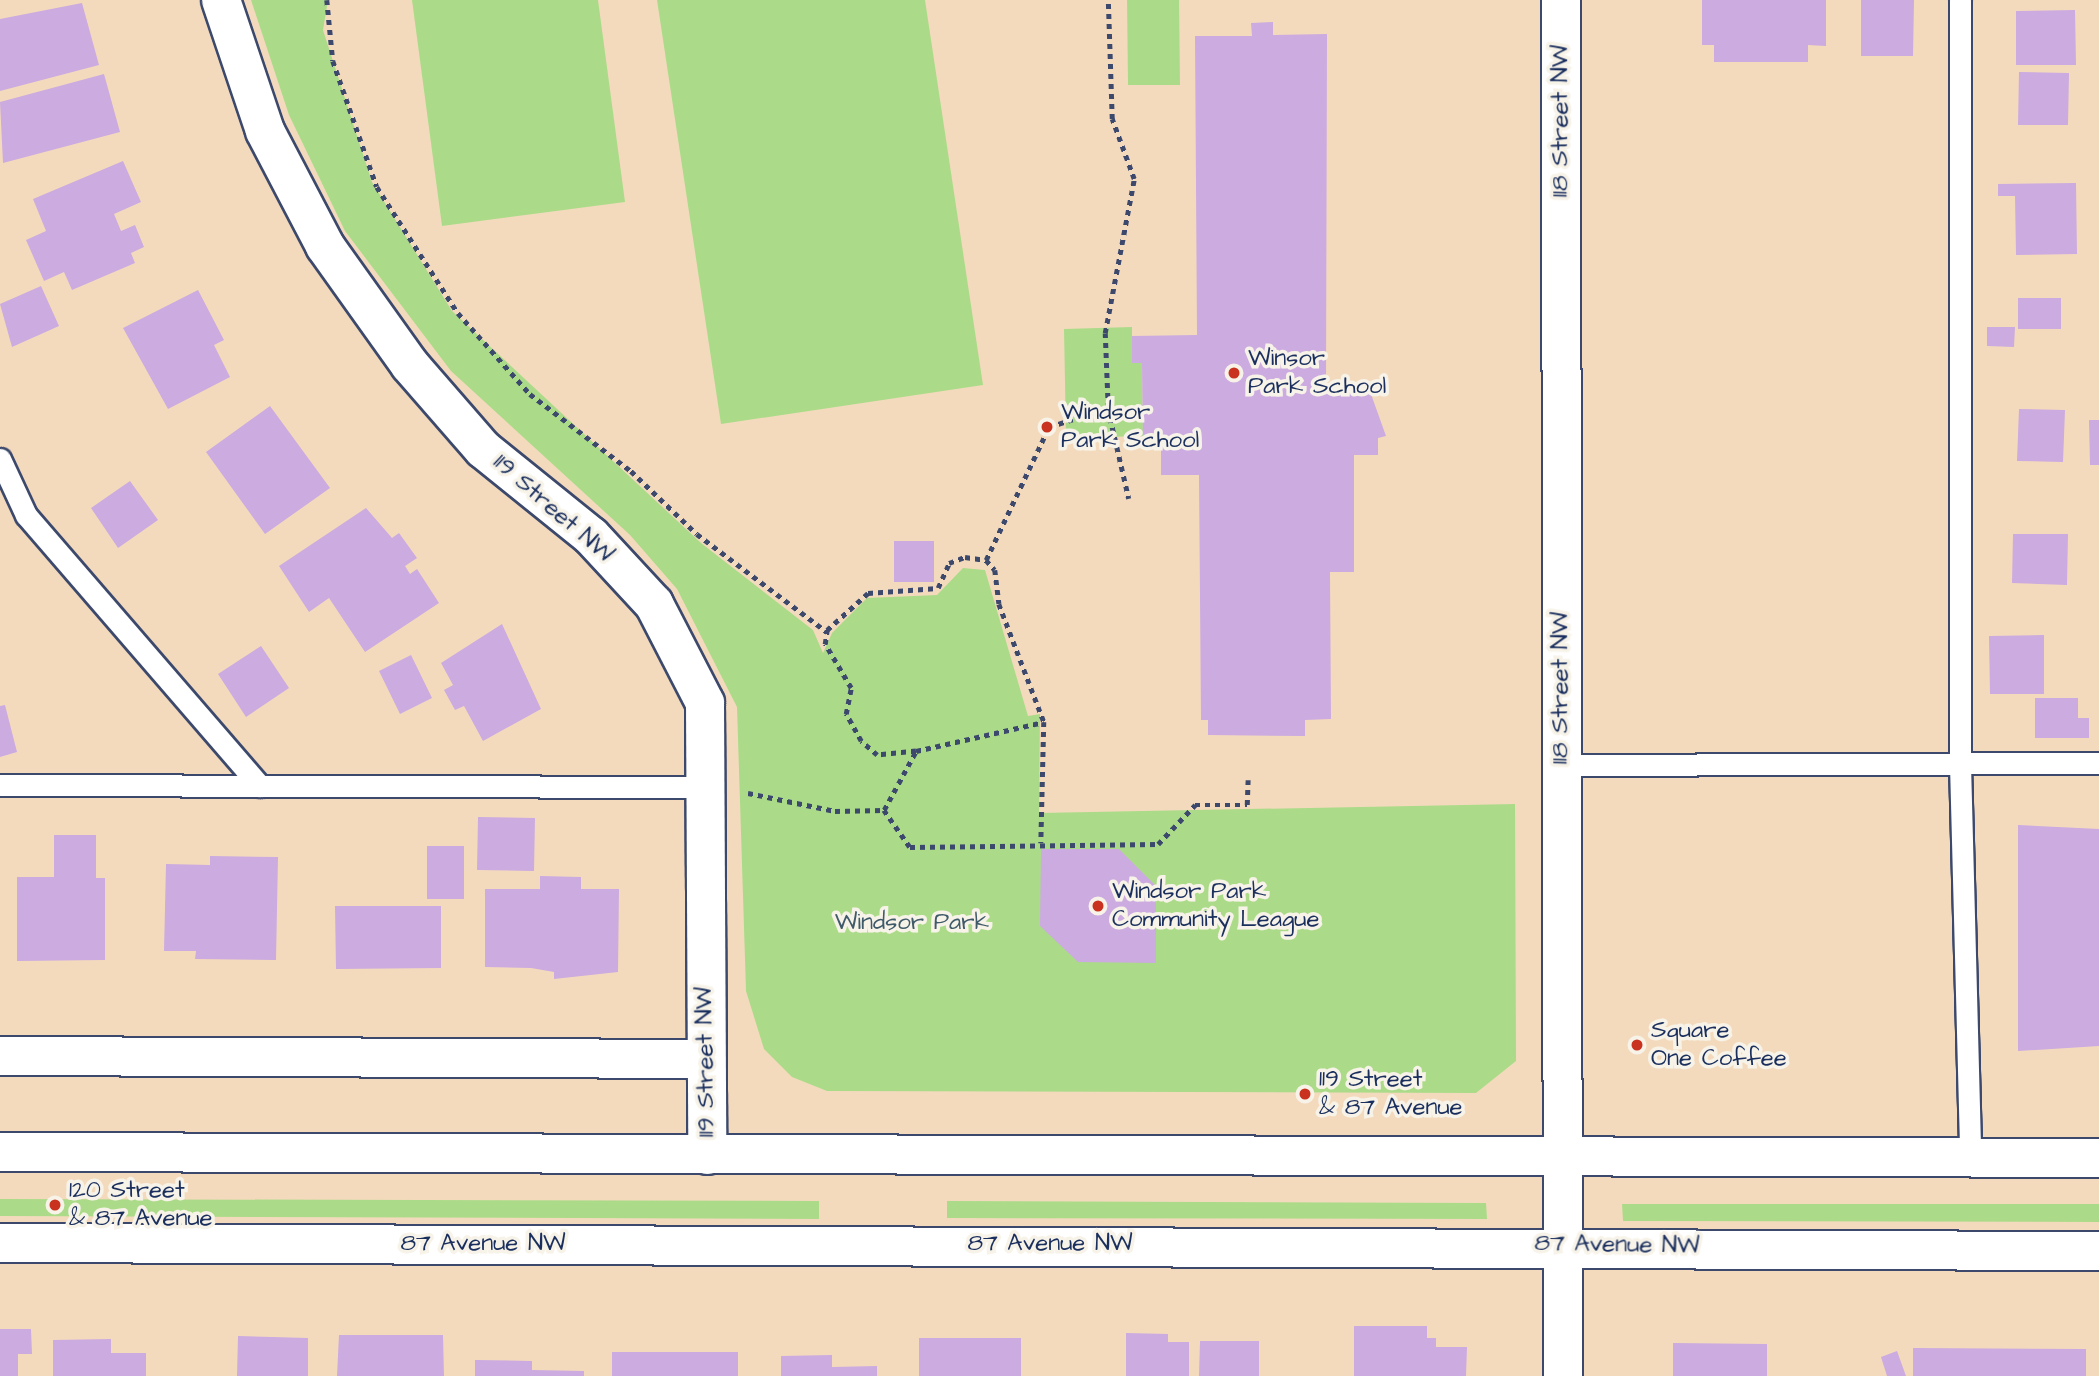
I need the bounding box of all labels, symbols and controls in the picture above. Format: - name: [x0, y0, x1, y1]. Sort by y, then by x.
- street label: 118 Street NW: [1547, 45, 1575, 197]
- place label: Winsor Park School: [1248, 345, 1386, 401]
- marker: Winsor Park School: [1226, 365, 1242, 381]
- place label: Windsor Park School: [1061, 399, 1199, 455]
- marker: Windsor Park School: [1039, 419, 1055, 435]
- street label: 119 Street NW: [487, 449, 619, 569]
- street label: 118 Street NW: [1547, 612, 1575, 764]
- place label: Windsor Park Community League: [1112, 878, 1320, 934]
- marker: Windsor Park Community League: [1090, 898, 1106, 914]
- park label: Windsor Park: [835, 909, 989, 937]
- street label: 119 Street NW: [690, 986, 722, 1138]
- place label: Square One Coffee: [1651, 1017, 1787, 1073]
- marker: Square One Coffee: [1629, 1037, 1645, 1053]
- place label: 119 Street & 87 Avenue: [1319, 1066, 1463, 1122]
- marker: 119 Street & 87 Avenue: [1297, 1086, 1313, 1102]
- place label: 120 Street & 87 Avenue: [69, 1177, 213, 1233]
- marker: 120 Street & 87 Avenue: [47, 1197, 63, 1213]
- street label: 87 Avenue NW: [1534, 1229, 1700, 1261]
- street label: 87 Avenue NW: [400, 1230, 566, 1258]
- street label: 87 Avenue NW: [967, 1230, 1133, 1258]

